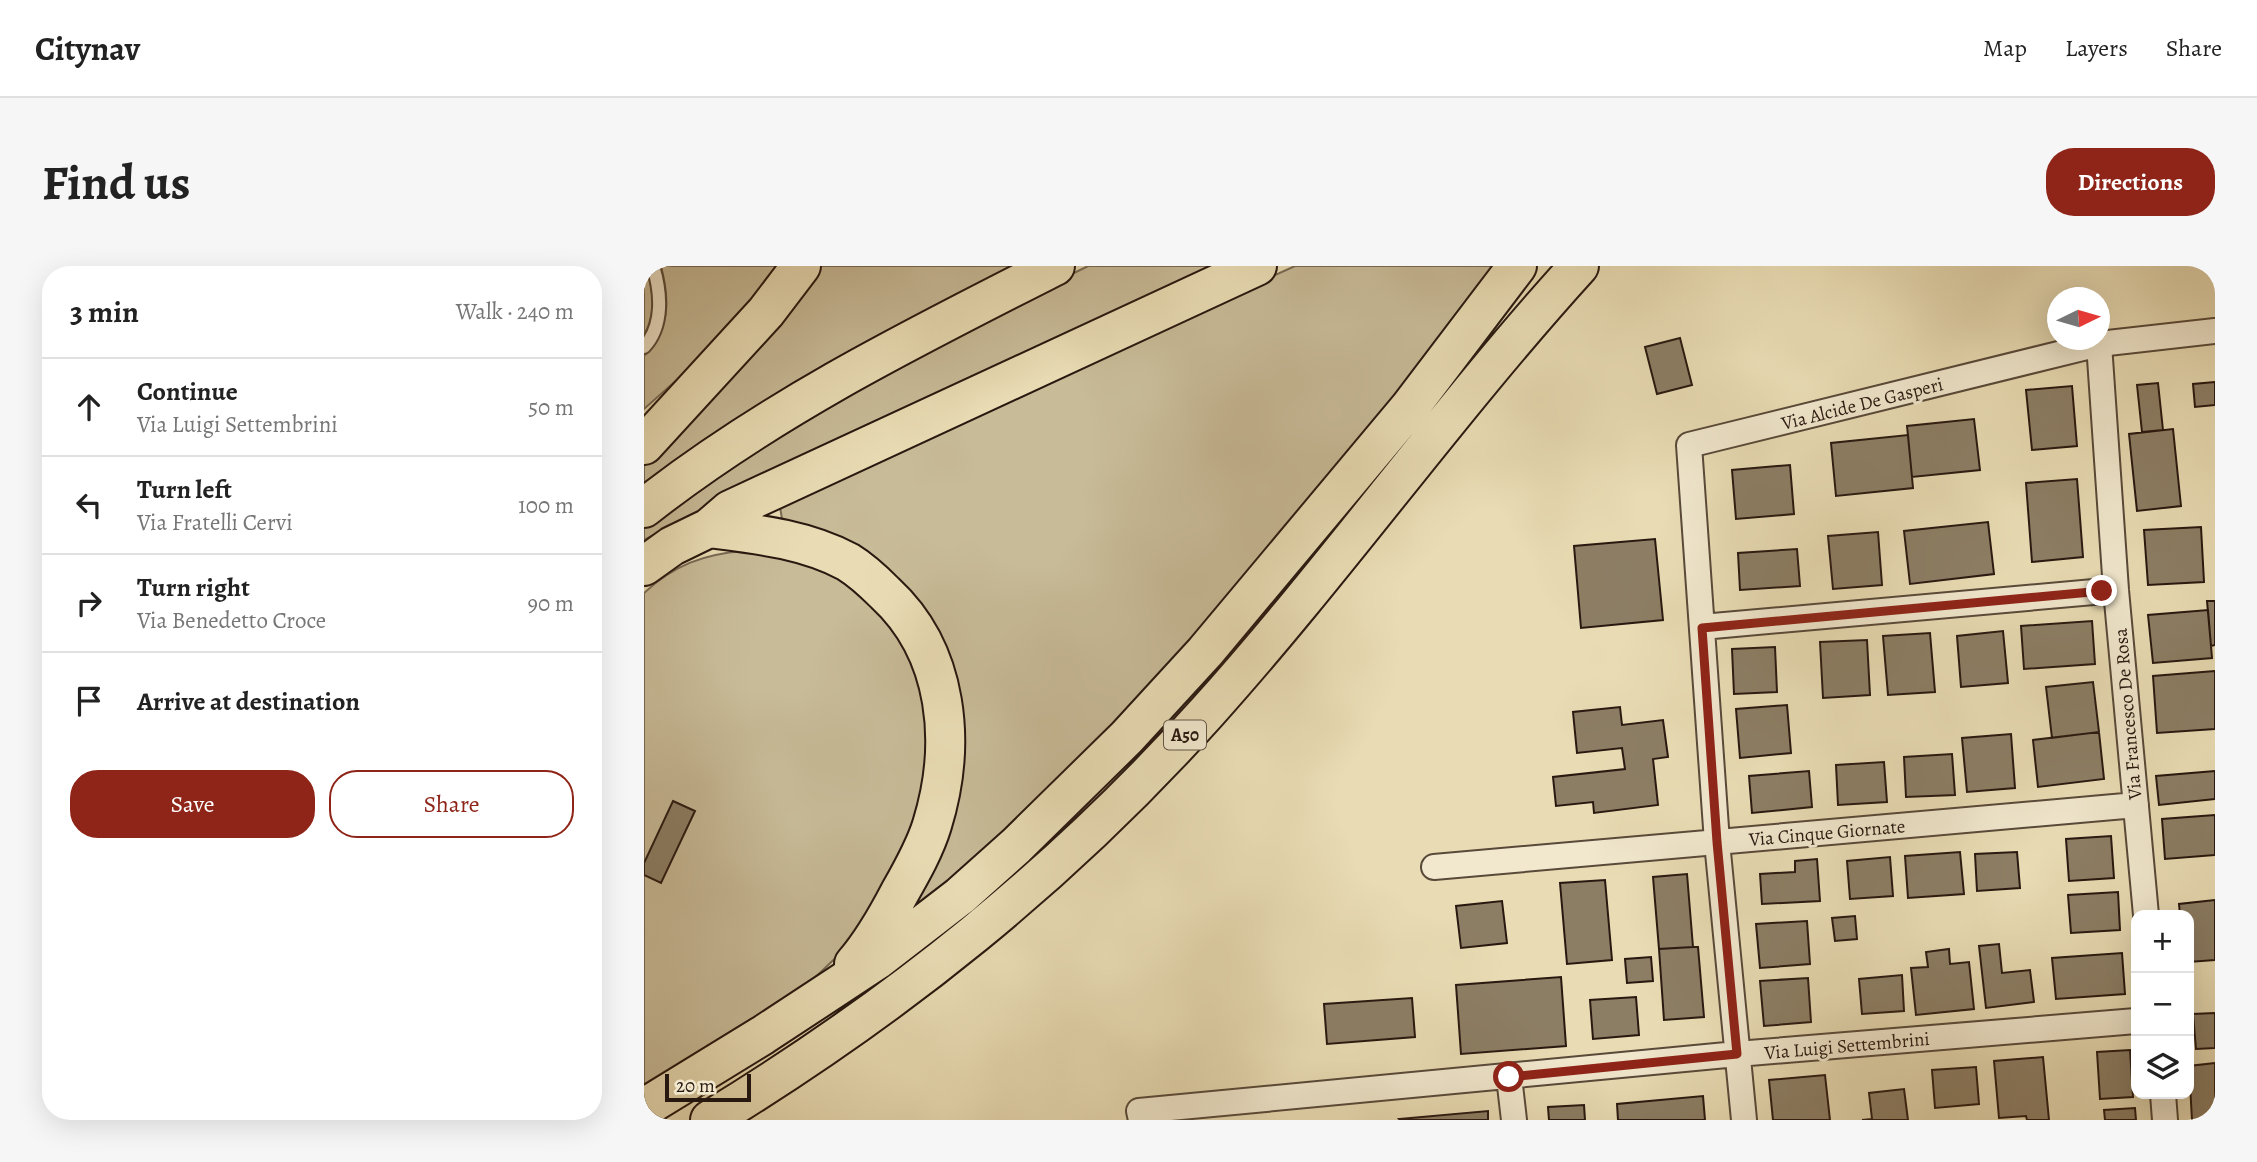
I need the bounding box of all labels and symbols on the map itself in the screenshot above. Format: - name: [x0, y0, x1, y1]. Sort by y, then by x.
- north arrow: [2047, 287, 2110, 350]
- street label: Via Alcide De Gasperi: [1778, 371, 1946, 437]
- route end: [2086, 575, 2117, 606]
- street label: Via Francesco De Rosa: [2108, 627, 2149, 802]
- road number: A50: [1164, 720, 1206, 750]
- street label: Via Cinque Giornate: [1747, 813, 1906, 853]
- street label: Via Luigi Settembrini: [1762, 1026, 1931, 1066]
- route start: [1493, 1061, 1524, 1092]
- scale bar: [665, 1071, 751, 1103]

